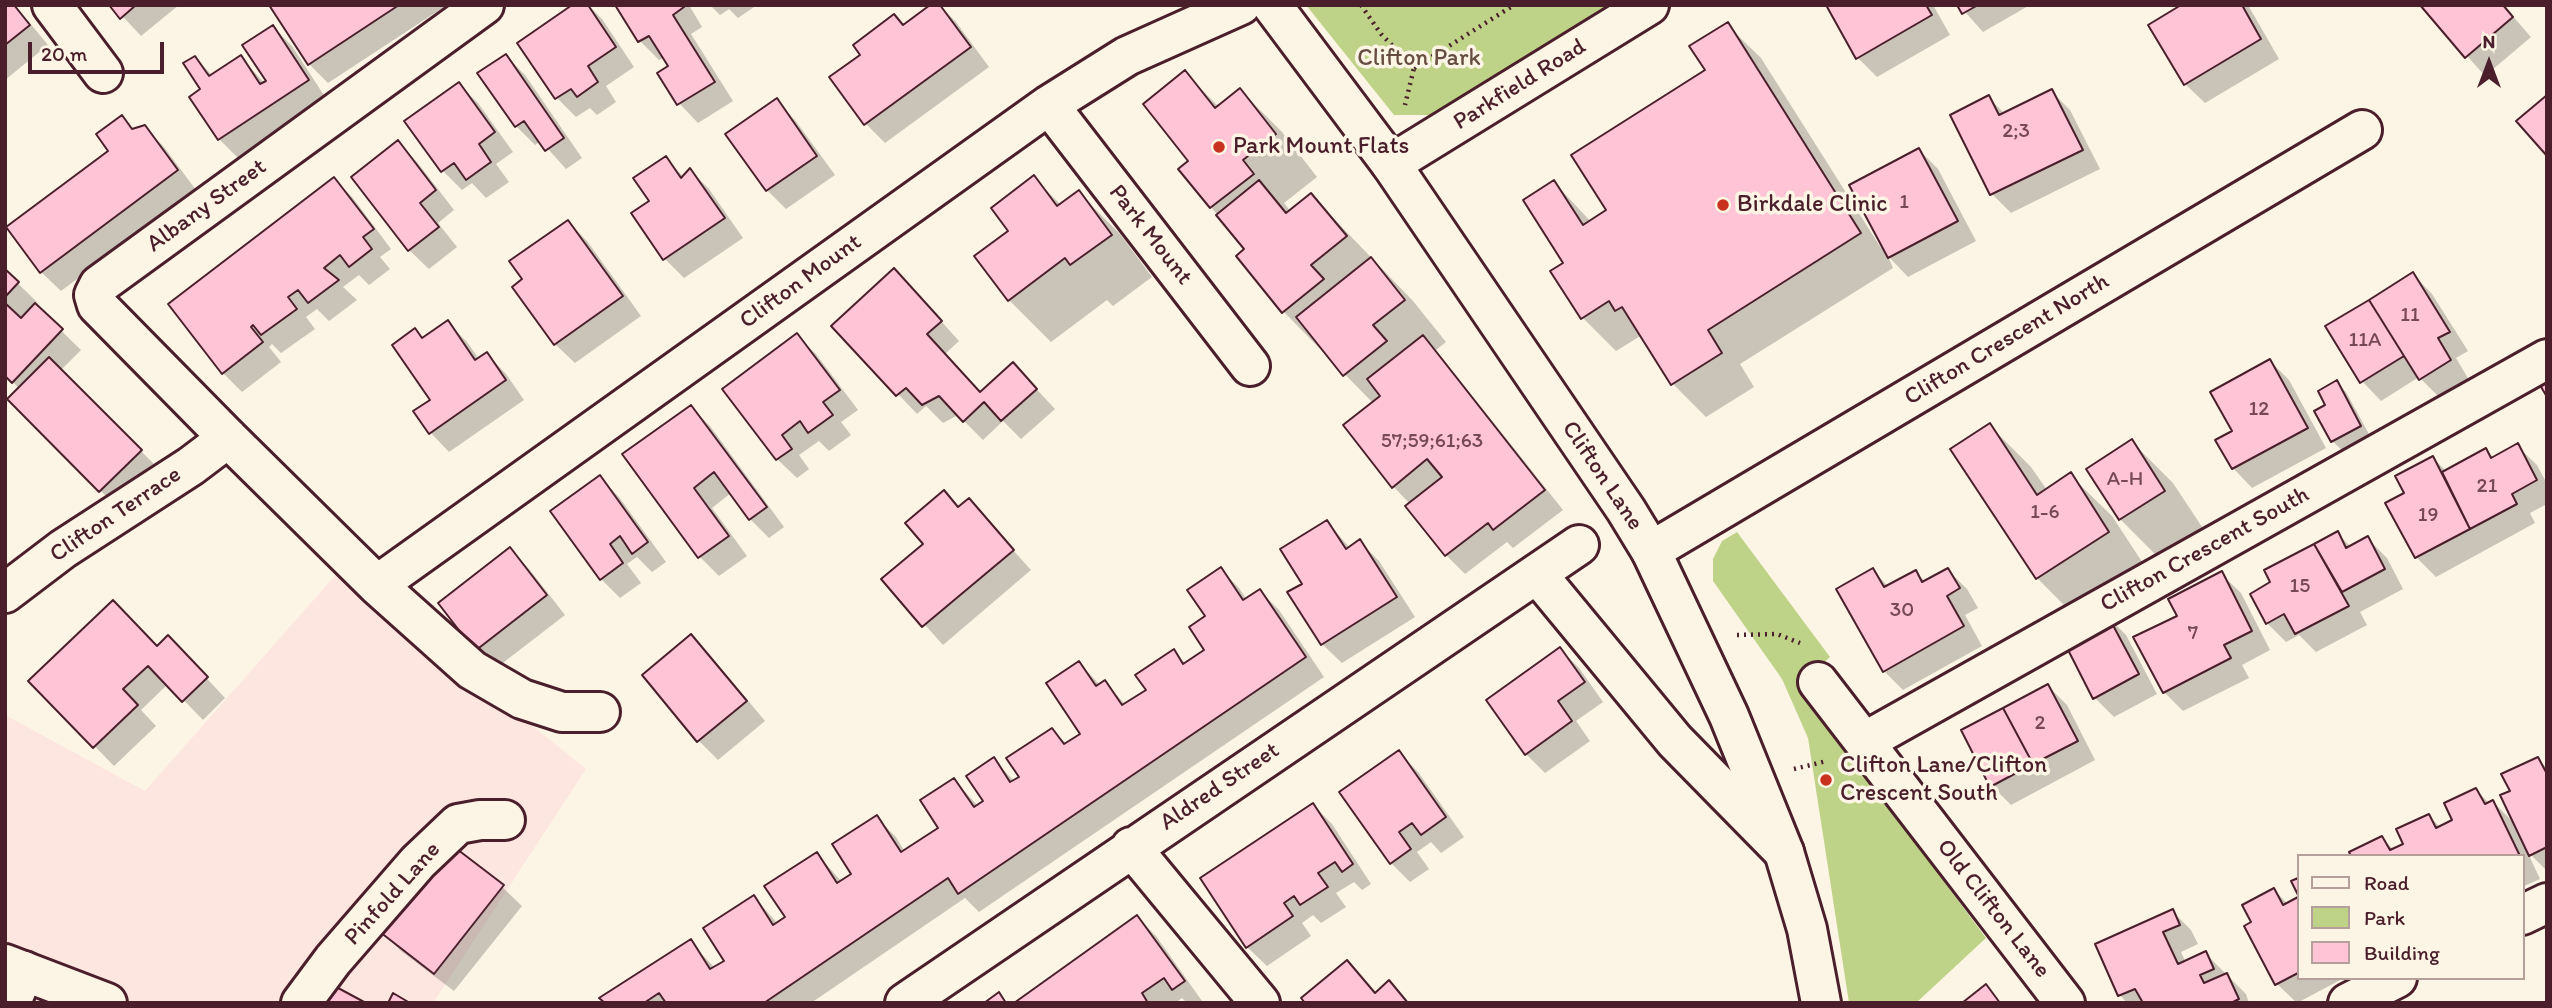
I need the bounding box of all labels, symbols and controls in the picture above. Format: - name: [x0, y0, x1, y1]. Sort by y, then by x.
- scale bar: [32, 28, 168, 72]
- north arrow: [2454, 28, 2524, 98]
- text: N: [2483, 30, 2495, 53]
- street label: Parkfield Road: [1448, 33, 1592, 137]
- text: 20 m: [41, 41, 87, 66]
- park label: Clifton Park: [1357, 45, 1481, 73]
- house number: 2;3: [2002, 119, 2030, 145]
- place label: Park Mount Flats: [1233, 133, 1409, 161]
- marker: Park Mount Flats: [1211, 139, 1227, 155]
- street label: Albany Street: [142, 153, 272, 259]
- street label: Park Mount: [1102, 179, 1198, 291]
- house number: 1: [1899, 190, 1909, 216]
- place label: Birkdale Clinic: [1737, 191, 1888, 219]
- marker: Birkdale Clinic: [1715, 197, 1731, 213]
- street label: Clifton Mount: [735, 228, 867, 336]
- street label: Clifton Crescent North: [1899, 267, 2115, 413]
- house number: 11: [2400, 303, 2420, 329]
- house number: 11A: [2349, 328, 2381, 354]
- house number: 12: [2249, 397, 2269, 423]
- street label: Clifton Lane: [1555, 416, 1649, 536]
- house number: 57;59;61;63: [1381, 429, 1483, 455]
- street label: Clifton Terrace: [45, 461, 187, 569]
- house number: A-H: [2107, 467, 2143, 493]
- house number: 21: [2477, 474, 2497, 500]
- street label: Clifton Crescent South: [2096, 481, 2314, 619]
- house number: 1-6: [2030, 500, 2060, 526]
- house number: 19: [2418, 503, 2438, 529]
- house number: 15: [2290, 574, 2310, 600]
- house number: 30: [1890, 598, 1914, 624]
- house number: 7: [2188, 621, 2198, 647]
- house number: 2: [2034, 711, 2046, 737]
- street label: Aldred Street: [1155, 736, 1285, 838]
- place label: Clifton Lane/Clifton Crescent South: [1840, 752, 2047, 808]
- marker: Clifton Lane/Clifton Crescent South: [1818, 772, 1834, 788]
- street label: Old Clifton Lane: [1930, 834, 2056, 984]
- street label: Pinfold Lane: [339, 836, 447, 952]
- legend: [2296, 854, 2524, 980]
- text: Road: [2364, 870, 2409, 895]
- text: Park: [2364, 905, 2405, 930]
- text: Building: [2364, 940, 2440, 965]

